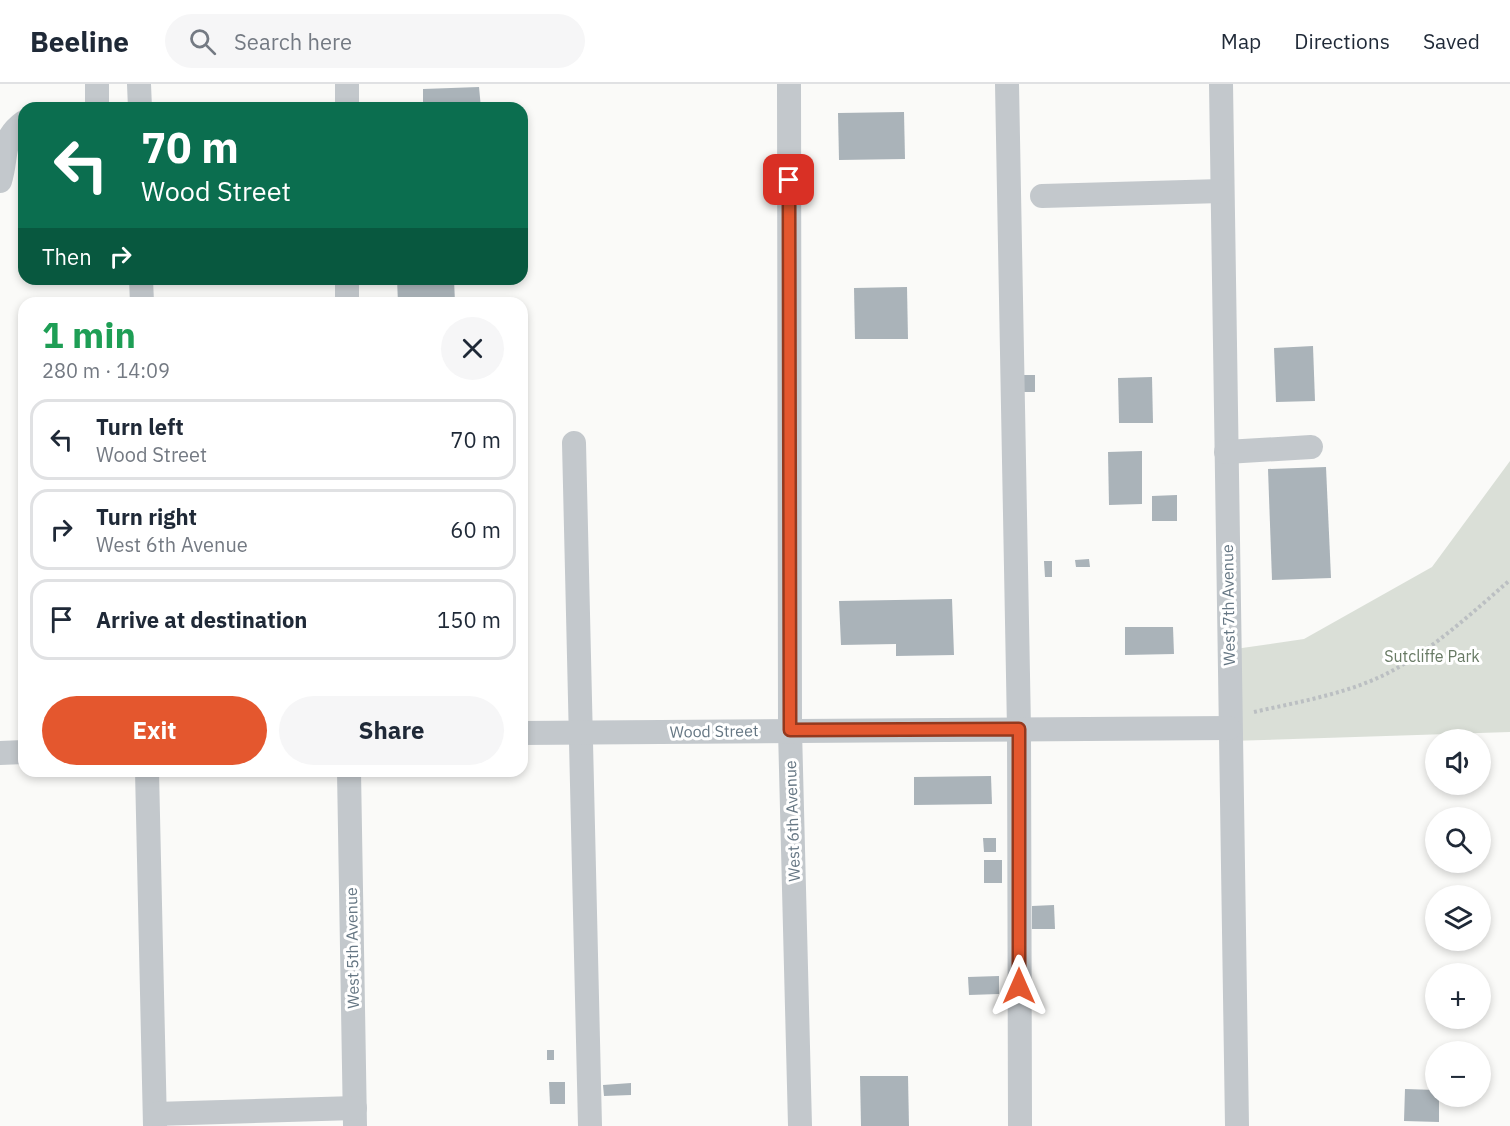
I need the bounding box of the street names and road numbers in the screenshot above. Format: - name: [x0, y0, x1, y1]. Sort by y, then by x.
- street label: West 7th Avenue: [1217, 544, 1239, 666]
- street label: Wood Street: [669, 720, 759, 742]
- street label: West 6th Avenue: [780, 760, 804, 882]
- street label: West 5th Avenue: [341, 887, 363, 1009]

